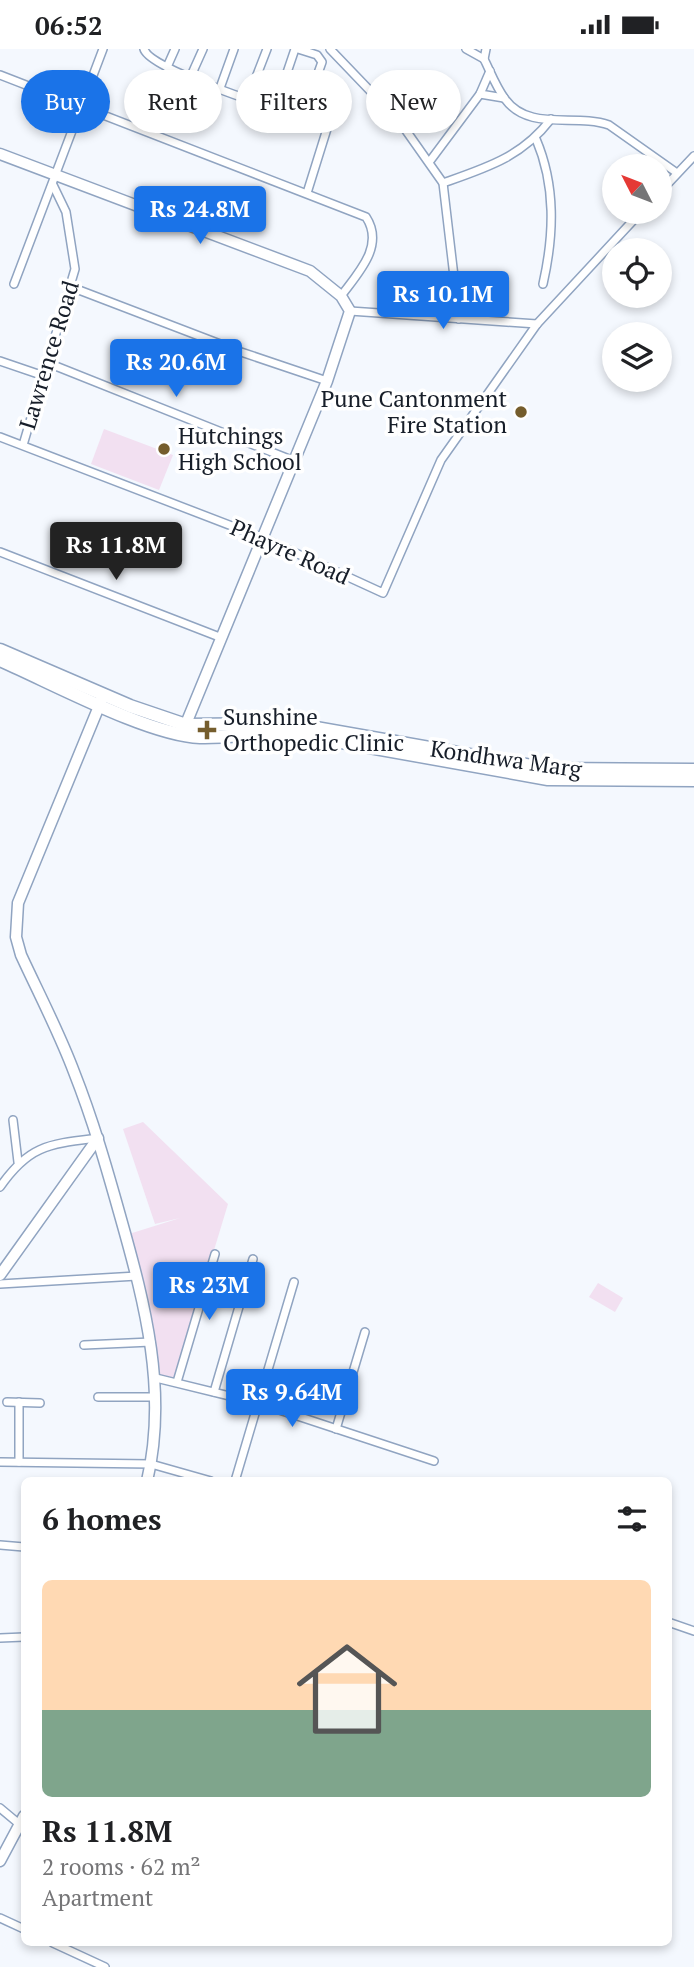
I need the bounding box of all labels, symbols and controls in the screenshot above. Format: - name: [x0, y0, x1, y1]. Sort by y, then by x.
- text: 06:52: [35, 8, 103, 42]
- chip: Buy: [21, 70, 110, 133]
- chip: Rent: [124, 70, 222, 133]
- chip: Filters: [236, 70, 352, 133]
- chip: New: [366, 70, 461, 133]
- north arrow: [602, 154, 672, 224]
- map controls: [602, 154, 672, 392]
- pin: Rs 24.8M: [128, 187, 272, 246]
- text: Rs 24.8M: [150, 193, 250, 224]
- button: locate: [602, 238, 672, 308]
- pin: Rs 10.1M: [371, 271, 515, 331]
- street label: Lawrence Road: [11, 277, 86, 433]
- text: Rs 10.1M: [393, 278, 493, 309]
- button: layers: [602, 322, 672, 392]
- pin: Rs 20.6M: [104, 339, 248, 399]
- text: Rs 20.6M: [126, 346, 226, 377]
- place label: Pune Cantonment Fire Station: [321, 383, 507, 440]
- marker: Pune Cantonment Fire Station: [513, 404, 529, 420]
- place label: Hutchings High School: [178, 420, 302, 477]
- marker: Hutchings High School: [156, 441, 172, 457]
- street label: Phayre Road: [226, 511, 355, 592]
- pin: Rs 11.8M: [44, 523, 188, 582]
- text: Rs 11.8M: [66, 529, 166, 560]
- place label: Sunshine Orthopedic Clinic: [223, 701, 404, 758]
- marker: Sunshine Orthopedic Clinic: [197, 720, 217, 740]
- street label: Kondhwa Marg: [428, 733, 585, 785]
- pin: Rs 23M: [152, 1263, 266, 1322]
- text: Rs 23M: [169, 1269, 249, 1300]
- pin: Rs 9.64M: [220, 1369, 364, 1429]
- text: Rs 9.64M: [242, 1376, 342, 1407]
- text: 6 homes: [42, 1499, 161, 1539]
- icon: filters: [613, 1500, 651, 1538]
- icon: home: [284, 1626, 410, 1752]
- text: Rs 11.8M: [42, 1811, 172, 1851]
- text: 2 rooms · 62 m²: [42, 1851, 201, 1882]
- text: Apartment: [42, 1882, 153, 1913]

